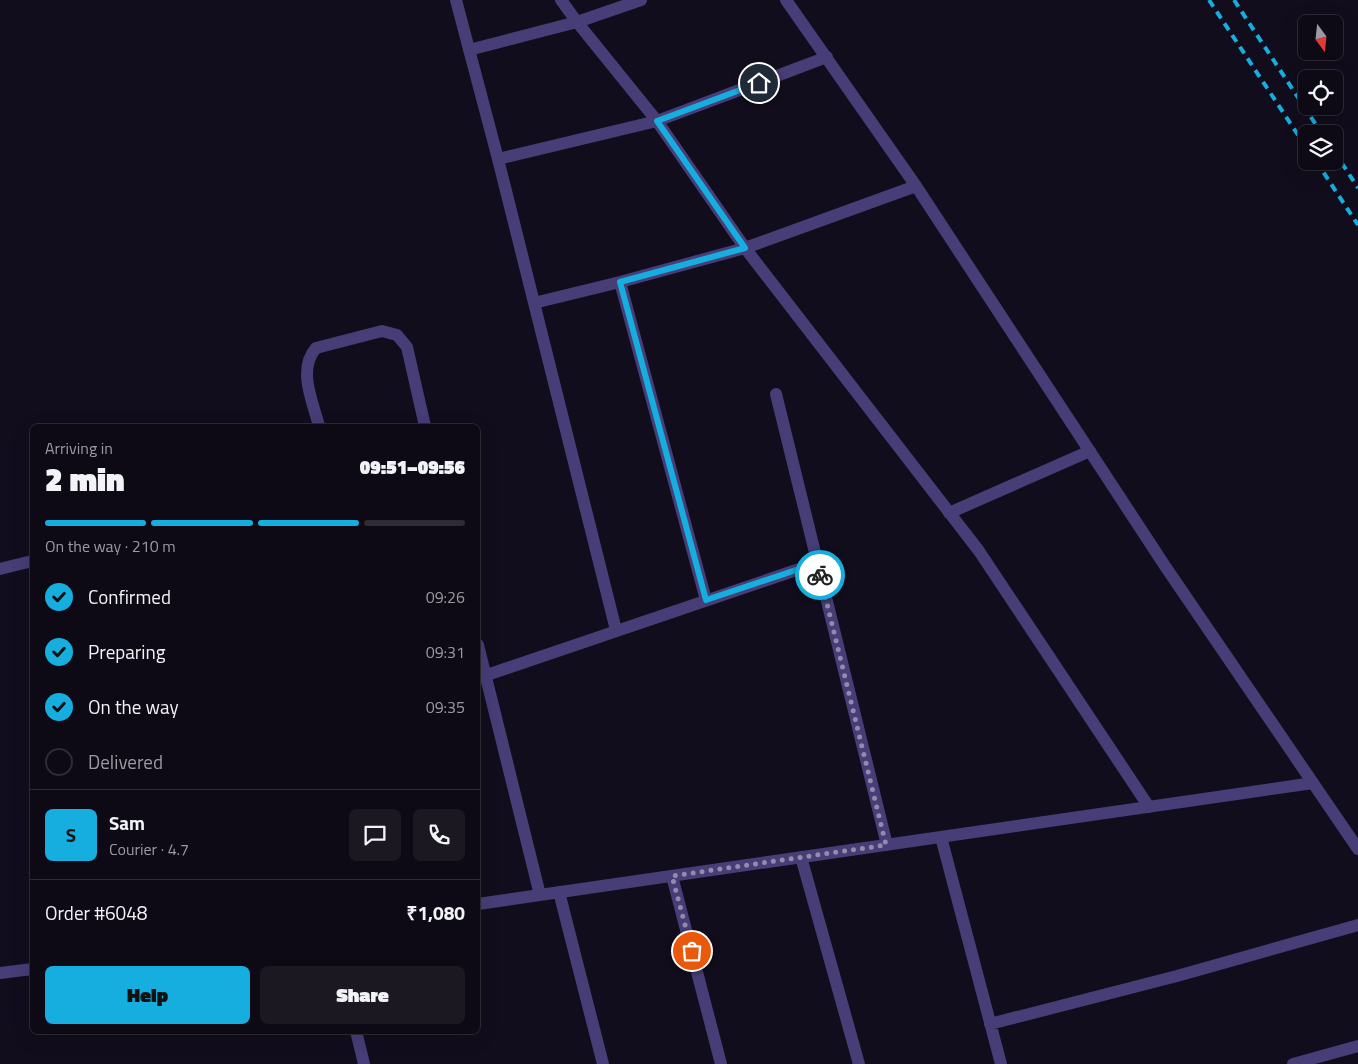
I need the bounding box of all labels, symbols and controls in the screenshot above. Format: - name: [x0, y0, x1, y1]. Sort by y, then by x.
- north arrow: [1298, 15, 1342, 60]
- map controls: [1298, 15, 1343, 170]
- pin: [738, 62, 780, 104]
- icon: home: [745, 69, 773, 97]
- button: locate: [1298, 70, 1343, 115]
- button: layers: [1298, 125, 1343, 170]
- text: Arriving in: [45, 436, 113, 460]
- text: 09:51–09:56: [360, 452, 465, 481]
- text: 2 min: [45, 455, 125, 503]
- text: On the way · 210 m: [45, 534, 176, 558]
- courier: [795, 550, 845, 600]
- icon: bike: [806, 561, 834, 589]
- text: Confirmed: [88, 582, 171, 611]
- icon: check: [45, 583, 73, 611]
- text: 09:26: [426, 585, 465, 609]
- text: Preparing: [88, 637, 165, 666]
- icon: check: [45, 638, 73, 666]
- text: 09:31: [426, 640, 465, 664]
- text: On the way: [88, 692, 179, 721]
- icon: check: [45, 693, 73, 721]
- text: 09:35: [426, 695, 465, 719]
- text: Delivered: [88, 747, 163, 776]
- text: Sam: [109, 808, 145, 837]
- button: chat: [349, 809, 401, 861]
- button: phone: [413, 809, 465, 861]
- text: S: [66, 820, 76, 849]
- text: Courier · 4.7: [109, 837, 189, 861]
- text: Order #6048: [45, 898, 147, 927]
- text: ₹1,080: [407, 898, 465, 927]
- pin: [671, 930, 713, 972]
- icon: bag: [678, 937, 706, 965]
- button: Help: [45, 966, 250, 1024]
- button: Share: [260, 966, 465, 1024]

